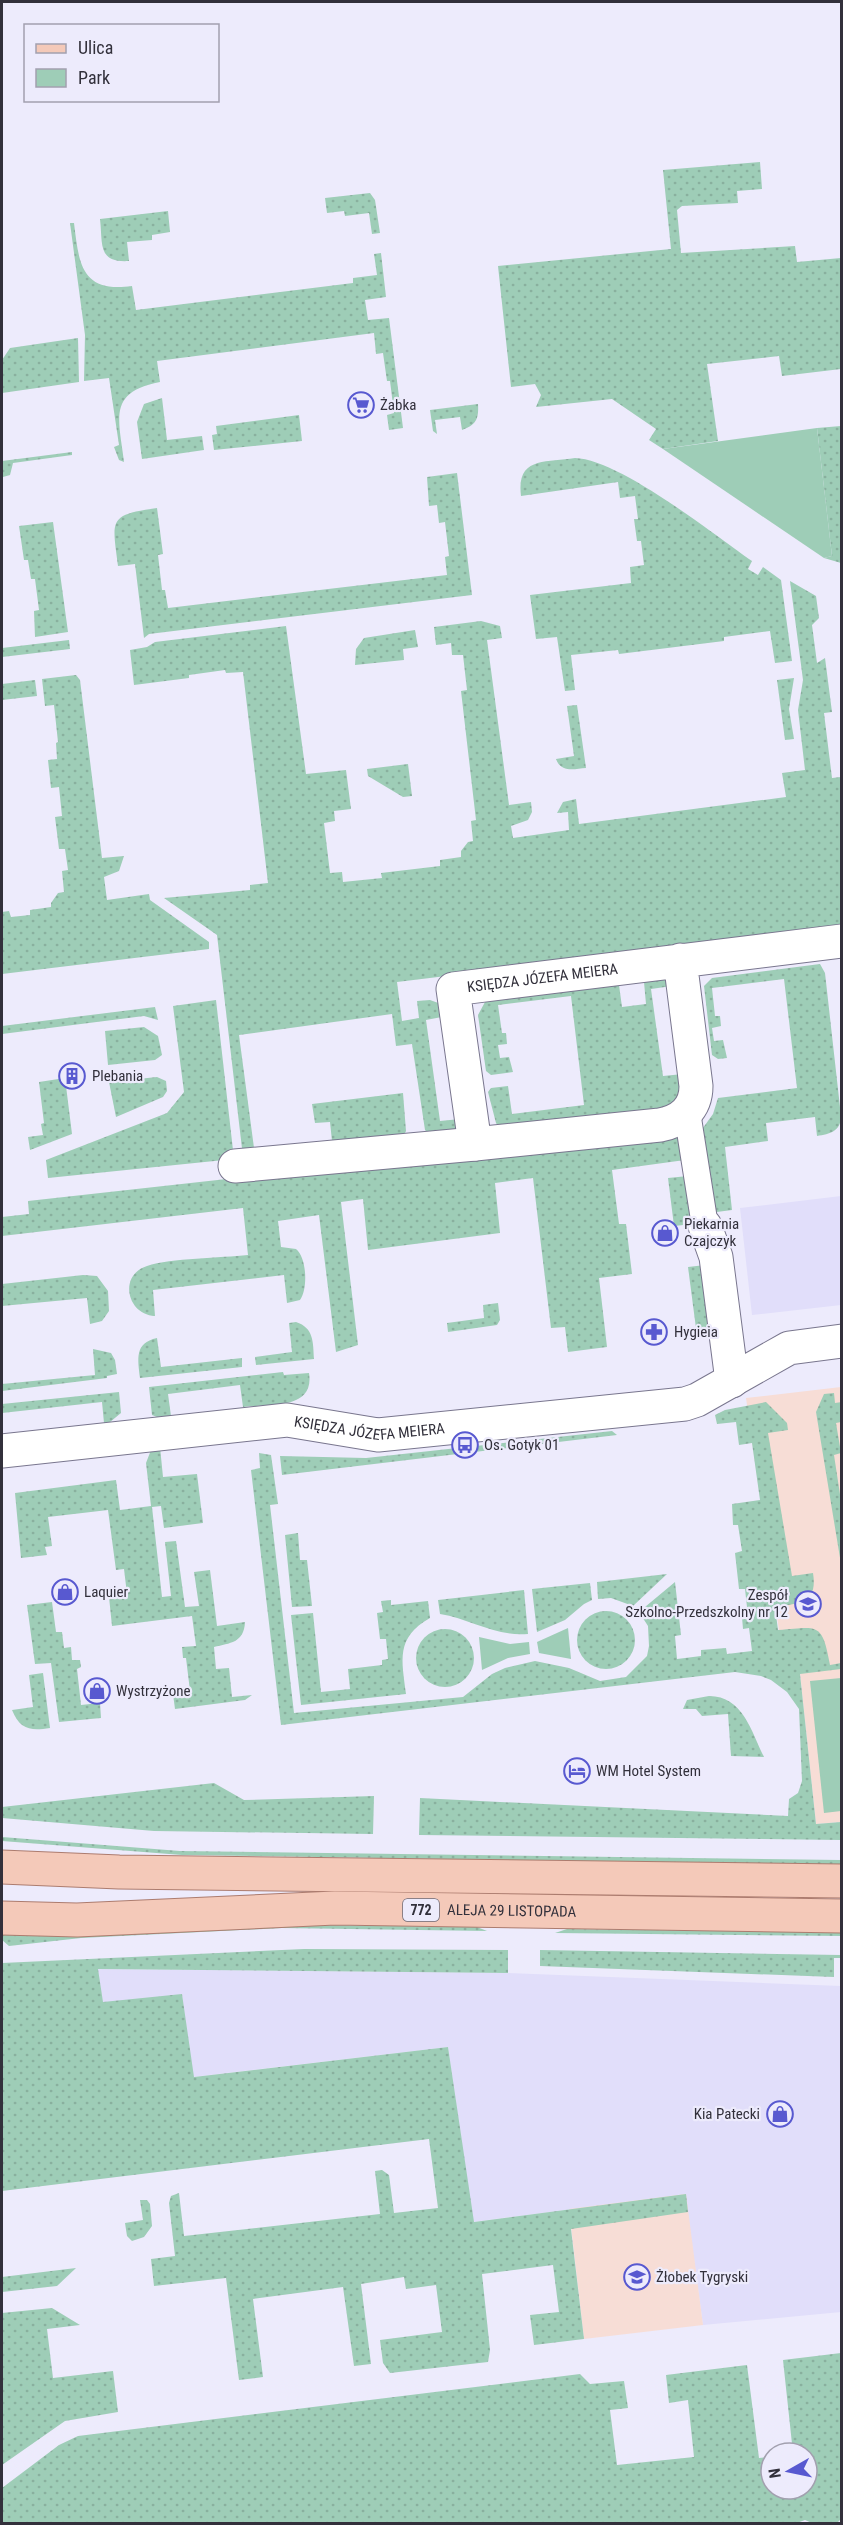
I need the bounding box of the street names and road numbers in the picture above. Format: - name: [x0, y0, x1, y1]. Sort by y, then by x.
- street label: KSIĘDZA JÓZEFA MEIERA: [466, 960, 619, 996]
- street label: KSIĘDZA JÓZEFA MEIERA: [293, 1412, 446, 1444]
- road number: 772: [403, 1899, 439, 1921]
- street label: ALEJA 29 LISTOPADA: [447, 1901, 577, 1921]

